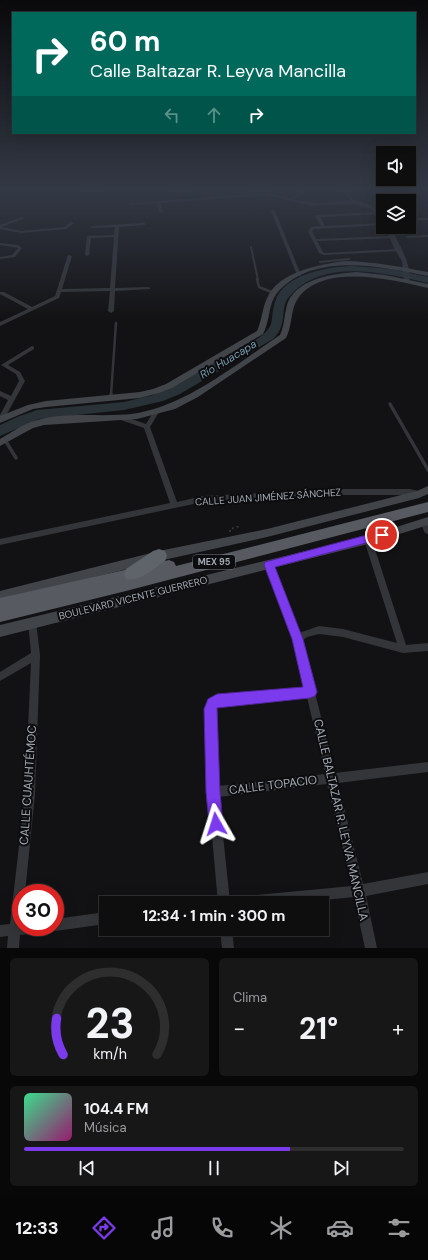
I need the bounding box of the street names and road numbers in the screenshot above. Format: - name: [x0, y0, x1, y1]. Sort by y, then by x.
- street label: CALLE JUAN JIMÉNEZ SÁNCHEZ: [195, 485, 341, 509]
- road number: MEX 95: [193, 555, 235, 569]
- street label: BOULEVARD VICENTE GUERRERO: [57, 573, 209, 623]
- street label: CALLE BALTAZAR R. LEYVA MANCILLA: [310, 717, 372, 923]
- street label: CALLE CUAUHTÉMOC: [16, 724, 40, 846]
- street label: CALLE TOPACIO: [228, 772, 318, 798]

